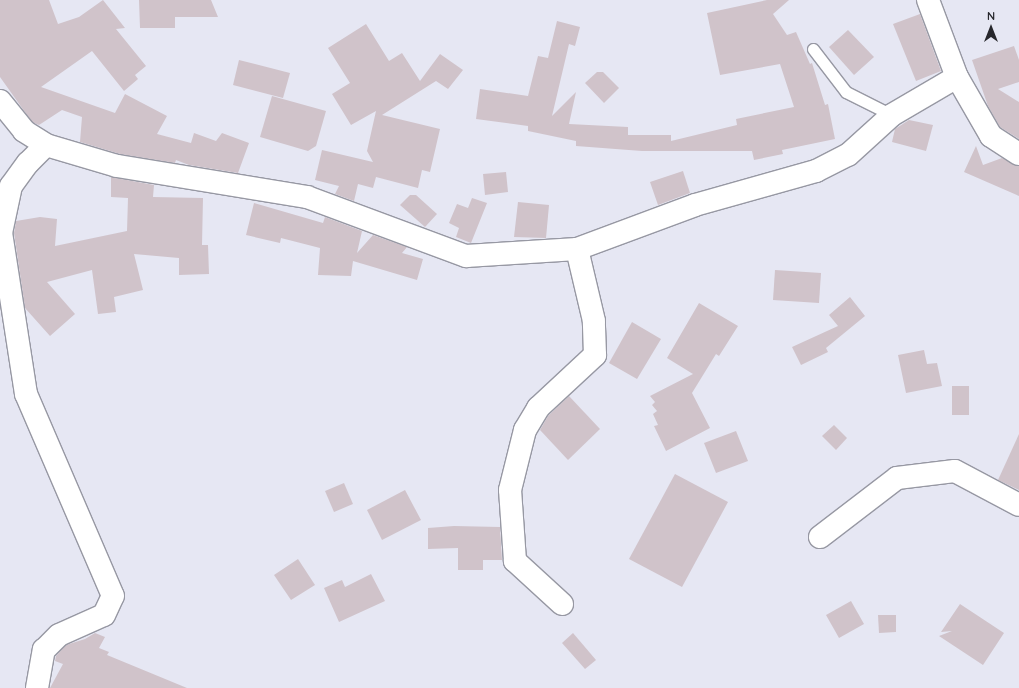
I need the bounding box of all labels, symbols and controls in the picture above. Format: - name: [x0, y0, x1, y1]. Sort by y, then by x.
- north arrow: [971, 8, 1011, 48]
- text: N: [987, 9, 995, 23]

